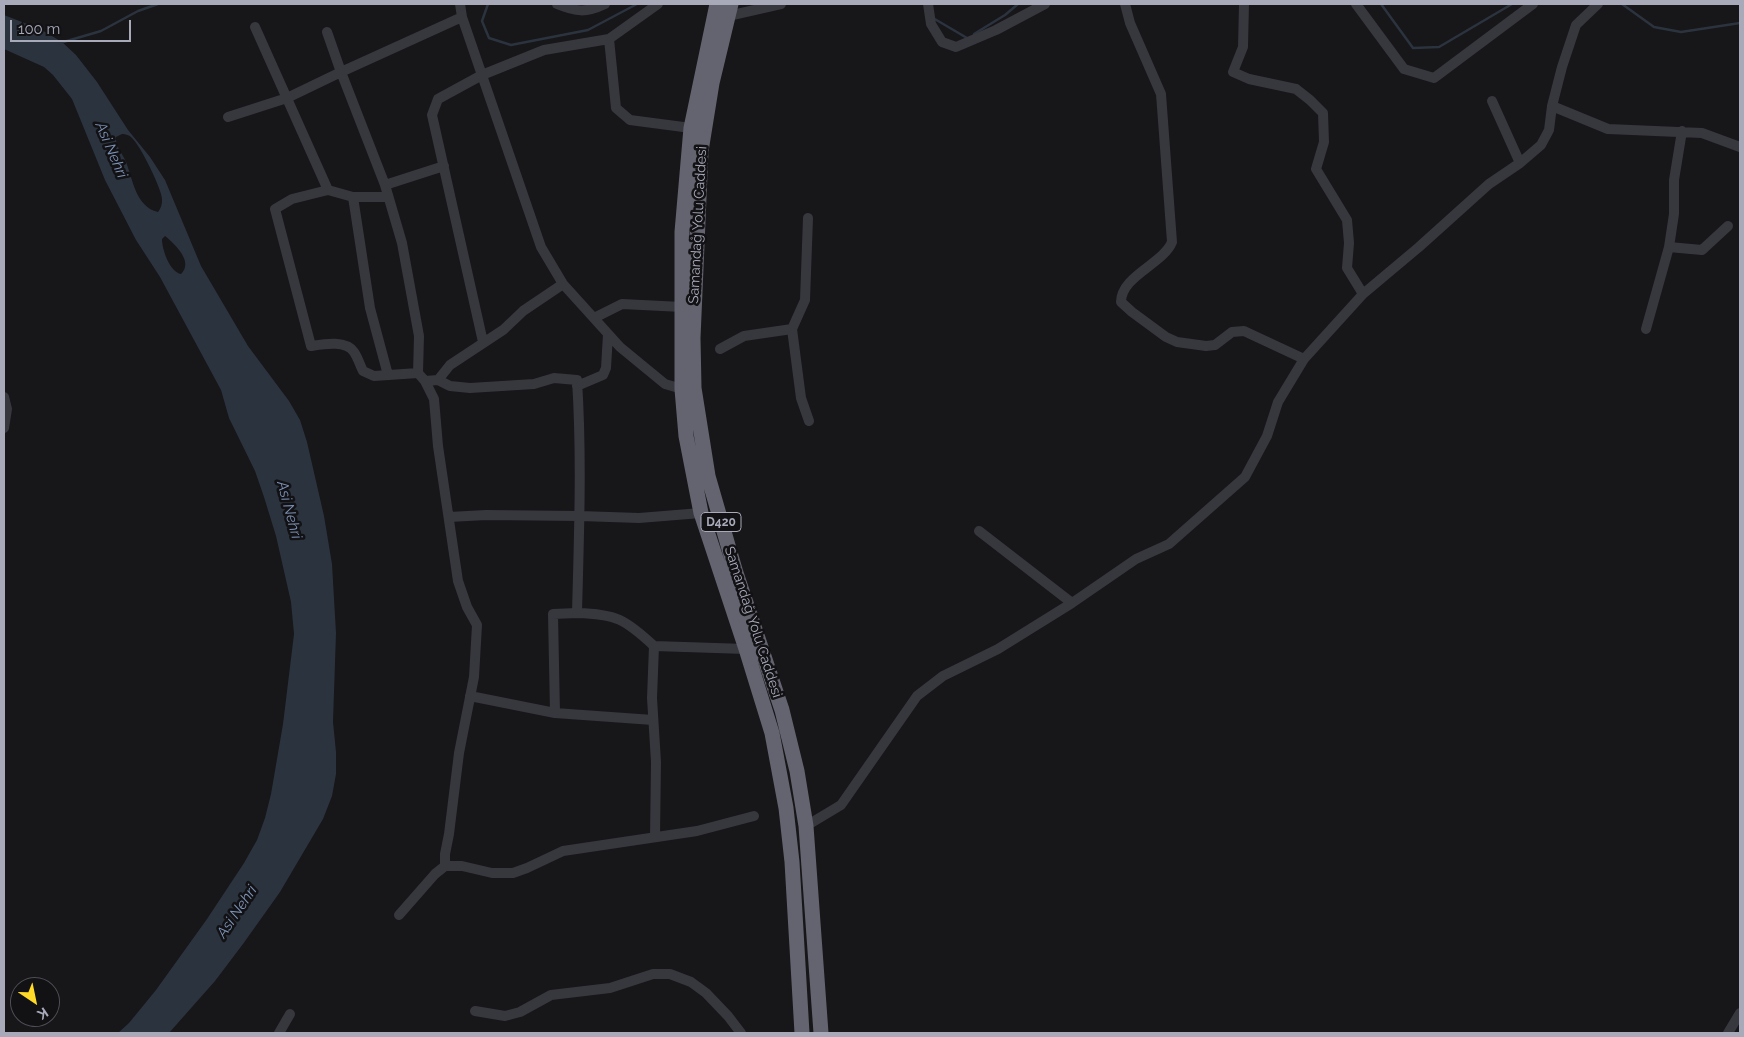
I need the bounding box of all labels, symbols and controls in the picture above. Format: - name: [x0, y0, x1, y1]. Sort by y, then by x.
- scale bar: [12, 10, 134, 42]
- text: 100 m: [18, 20, 60, 38]
- water label: Asi Nehri: [91, 119, 131, 181]
- street label: Samandağ Yolu Caddesi: [685, 146, 711, 304]
- water label: Asi Nehri: [273, 479, 305, 541]
- road number: D420: [701, 512, 741, 532]
- street label: Samandağ Yolu Caddesi: [721, 544, 785, 700]
- water label: Asi Nehri: [213, 882, 261, 942]
- north arrow: [10, 977, 60, 1027]
- text: K: [34, 1004, 51, 1023]

